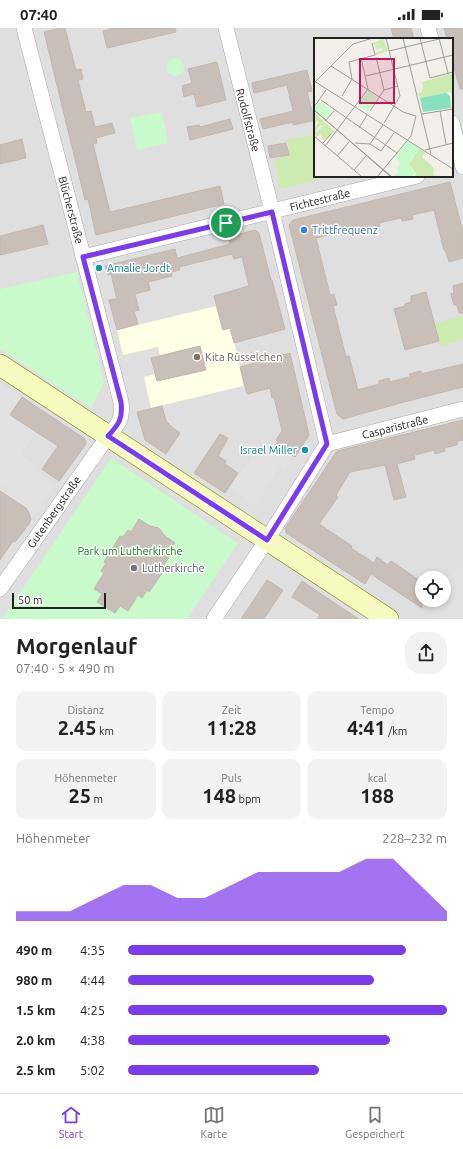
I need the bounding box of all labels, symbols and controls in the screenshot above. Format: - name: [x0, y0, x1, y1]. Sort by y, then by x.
- text: 07:40: [20, 6, 58, 23]
- inset map: [314, 38, 453, 177]
- street label: Rudolfstraße: [234, 87, 262, 153]
- street label: Blücherstraße: [56, 175, 86, 245]
- street label: Fichtestraße: [289, 187, 351, 213]
- pin: [209, 206, 243, 240]
- icon: arrive: [215, 212, 237, 234]
- place label: Trittfrequenz: [312, 224, 378, 236]
- marker: Trittfrequenz: [299, 225, 309, 235]
- place label: Amalie Jordt: [107, 262, 171, 274]
- marker: Amalie Jordt: [94, 263, 104, 273]
- place label: Kita Rüsselchen: [205, 351, 282, 363]
- marker: Kita Rüsselchen: [192, 352, 202, 362]
- street label: Casparistraße: [361, 413, 429, 441]
- place label: Israel Miller: [240, 444, 298, 456]
- marker: Israel Miller: [300, 445, 310, 455]
- street label: Gutenbergstraße: [25, 474, 83, 550]
- park label: Park um Lutherkirche: [77, 545, 183, 557]
- place label: Lutherkirche: [142, 562, 205, 574]
- marker: Lutherkirche: [129, 563, 139, 573]
- map controls: [415, 571, 451, 607]
- button: locate: [415, 571, 451, 607]
- scale bar: [12, 591, 106, 610]
- text: 50 m: [18, 594, 42, 606]
- button: share: [405, 632, 447, 674]
- text: Morgenlauf: [16, 633, 137, 658]
- text: 07:40 · 5 × 490 m: [16, 661, 115, 675]
- text: Distanz: [68, 704, 104, 716]
- text: Zeit: [222, 704, 241, 716]
- text: Tempo: [360, 704, 394, 716]
- text: 2.45: [58, 716, 96, 739]
- text: 11:28: [206, 716, 257, 739]
- text: 4:41: [347, 716, 386, 739]
- text: km: [96, 725, 114, 737]
- text: /km: [386, 725, 407, 737]
- text: Höhenmeter: [54, 772, 117, 784]
- text: Puls: [221, 772, 242, 784]
- text: kcal: [368, 772, 387, 784]
- text: 25: [69, 784, 91, 807]
- text: 148: [202, 784, 236, 807]
- text: 188: [360, 784, 394, 807]
- text: m: [91, 793, 103, 805]
- text: bpm: [236, 793, 261, 805]
- text: Höhenmeter: [16, 831, 90, 845]
- text: 228–232 m: [382, 831, 447, 845]
- text: 490 m: [16, 943, 52, 957]
- text: 4:35: [80, 943, 105, 957]
- text: 980 m: [16, 973, 52, 987]
- text: 4:44: [80, 973, 105, 987]
- text: 1.5 km: [16, 1003, 55, 1017]
- text: 4:25: [80, 1003, 105, 1017]
- text: 2.0 km: [16, 1033, 55, 1047]
- text: 4:38: [80, 1033, 105, 1047]
- text: 2.5 km: [16, 1063, 55, 1077]
- text: 5:02: [80, 1063, 105, 1077]
- tab: Start: [59, 1104, 83, 1140]
- tab: Karte: [201, 1104, 227, 1140]
- tab: Gespeichert: [345, 1104, 404, 1140]

